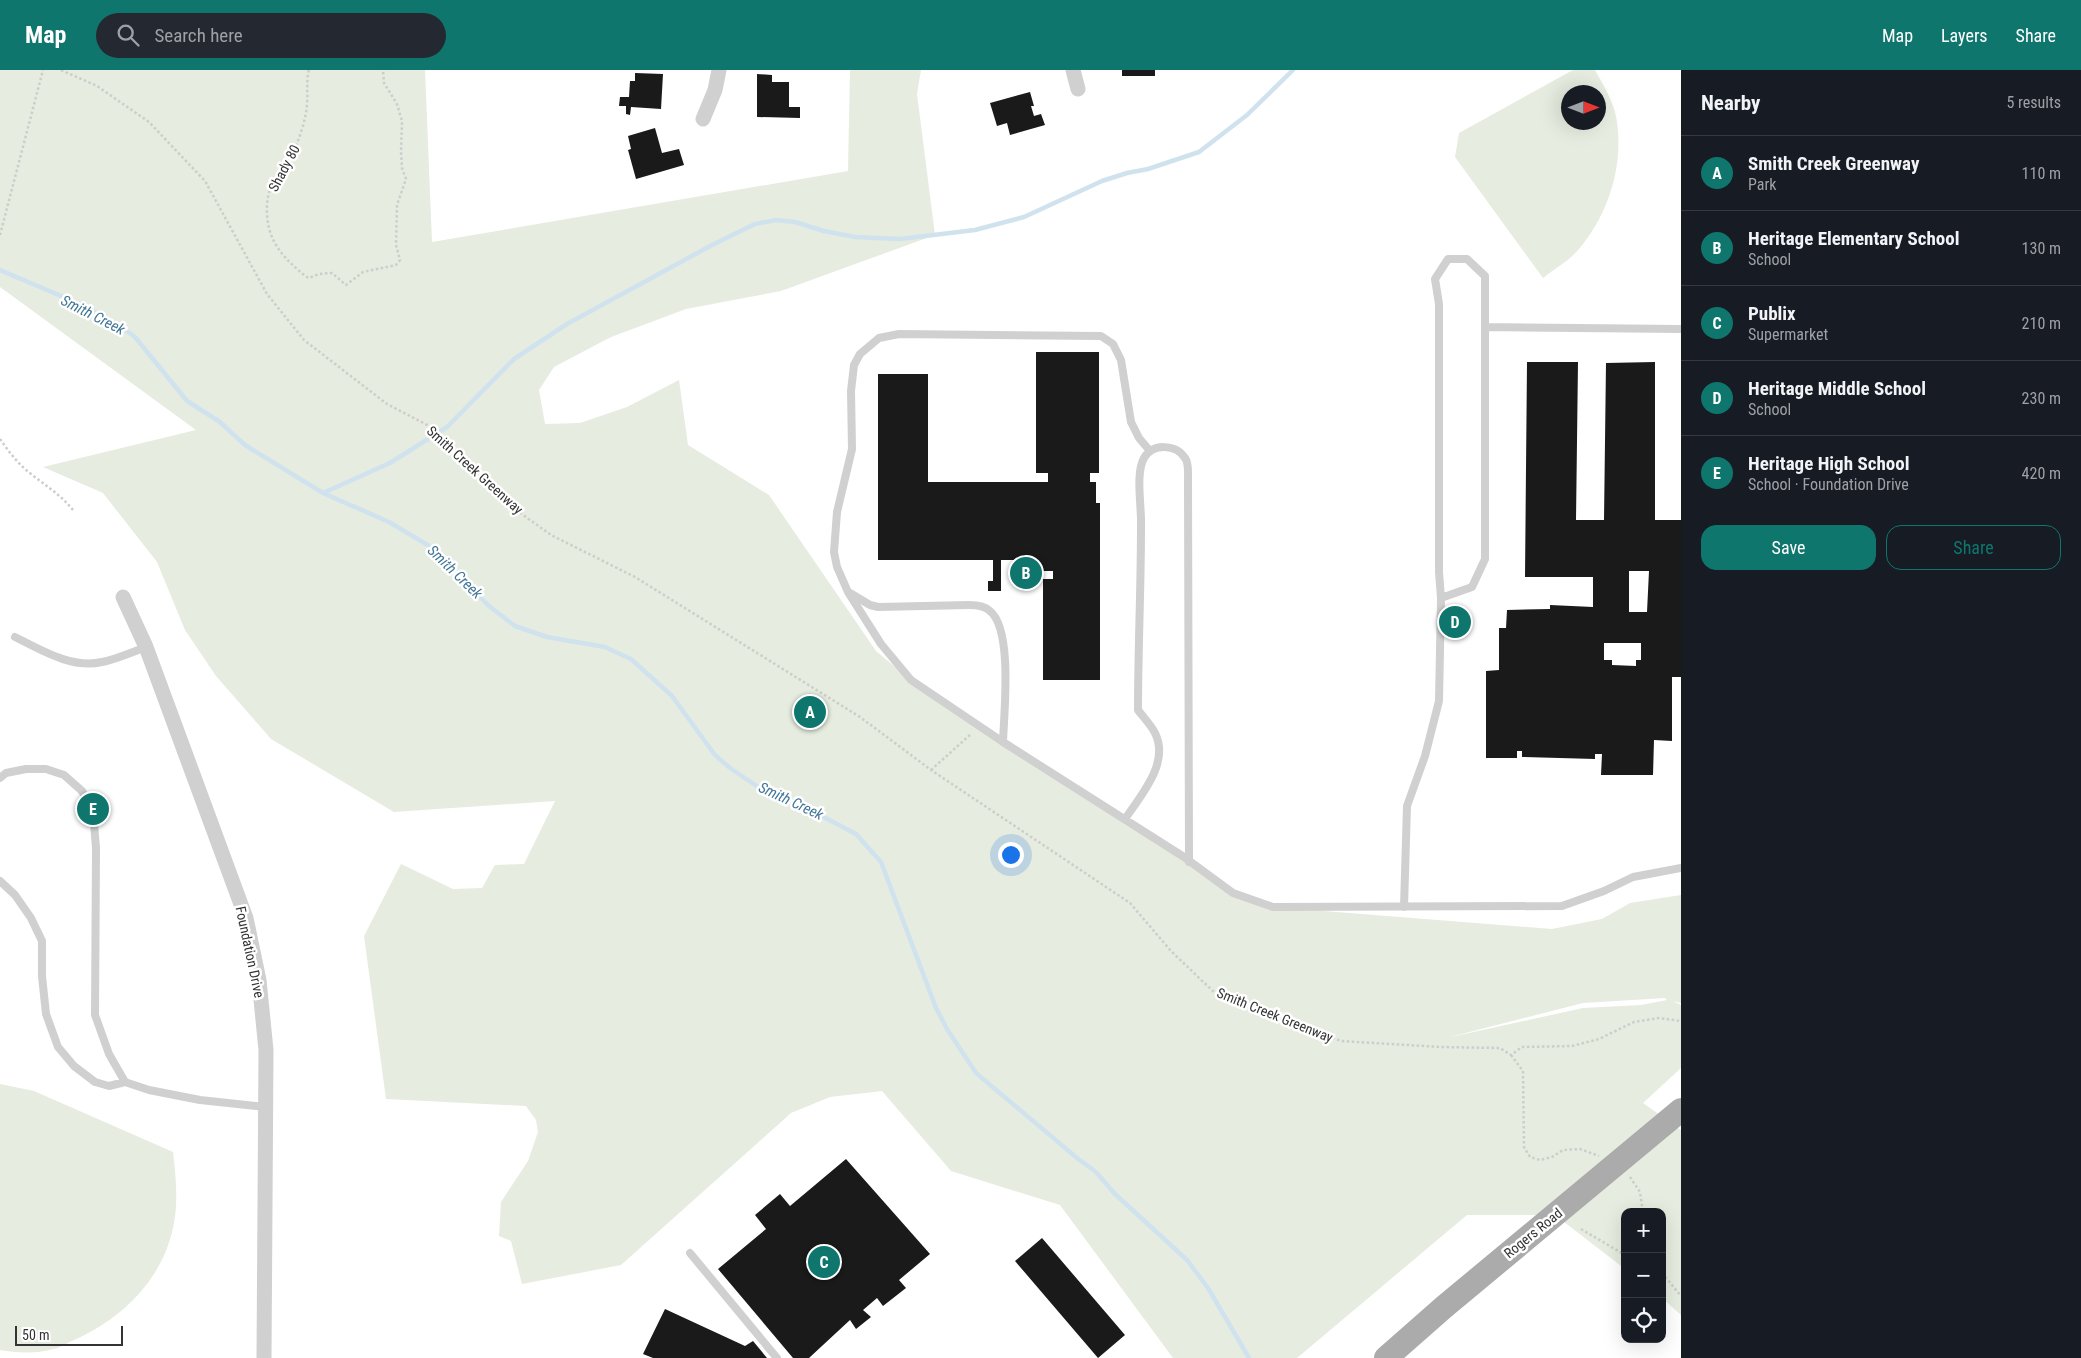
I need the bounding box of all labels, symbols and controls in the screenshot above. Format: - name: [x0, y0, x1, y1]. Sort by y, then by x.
- search box: [96, 13, 446, 58]
- text: Map: [25, 21, 66, 49]
- icon: search: [114, 21, 142, 49]
- text: Search here: [154, 24, 243, 47]
- text: Map: [1882, 25, 1913, 46]
- text: Layers: [1941, 25, 1988, 46]
- text: Share: [2016, 25, 2056, 46]
- north arrow: [1561, 85, 1606, 130]
- text: Nearby: [1701, 91, 1760, 115]
- text: 5 results: [2006, 93, 2061, 112]
- street label: Shady 80: [265, 142, 303, 194]
- text: Smith Creek Greenway: [1748, 152, 1919, 175]
- text: A: [1712, 164, 1722, 183]
- text: 110 m: [2022, 164, 2061, 183]
- text: Park: [1748, 175, 1777, 194]
- text: Heritage Elementary School: [1748, 227, 1960, 250]
- text: B: [1713, 239, 1721, 258]
- text: 130 m: [2022, 239, 2061, 258]
- text: School: [1748, 250, 1791, 269]
- water label: Smith Creek: [58, 291, 128, 339]
- text: Publix: [1748, 302, 1796, 325]
- text: C: [1712, 314, 1722, 333]
- text: 210 m: [2022, 314, 2061, 333]
- text: Supermarket: [1748, 325, 1828, 344]
- text: Heritage Middle School: [1748, 377, 1926, 400]
- text: D: [1712, 389, 1722, 408]
- text: 230 m: [2022, 389, 2061, 408]
- text: School: [1748, 400, 1791, 419]
- street label: Smith Creek Greenway: [424, 423, 526, 517]
- text: Heritage High School: [1748, 452, 1909, 475]
- text: E: [1713, 464, 1721, 483]
- text: 420 m: [2022, 464, 2061, 483]
- text: School · Foundation Drive: [1748, 475, 1909, 494]
- button: Save: [1701, 525, 1876, 570]
- button: Share: [1886, 525, 2061, 570]
- water label: Smith Creek: [424, 541, 486, 603]
- pin: B: [1010, 554, 1042, 592]
- pin: D: [1439, 603, 1471, 641]
- pin: A: [794, 693, 826, 731]
- water label: Smith Creek: [756, 778, 827, 824]
- pin: E: [77, 790, 109, 828]
- your location: [998, 842, 1024, 868]
- street label: Foundation Drive: [232, 905, 268, 1000]
- street label: Smith Creek Greenway: [1215, 984, 1335, 1046]
- street label: Rogers Road: [1501, 1205, 1565, 1261]
- map controls: [1621, 1208, 1666, 1343]
- button: +: [1621, 1208, 1666, 1253]
- pin: C: [808, 1243, 840, 1281]
- button: −: [1621, 1253, 1666, 1298]
- button: locate: [1621, 1298, 1666, 1343]
- scale bar: [15, 1323, 122, 1346]
- text: 50 m: [22, 1327, 50, 1343]

